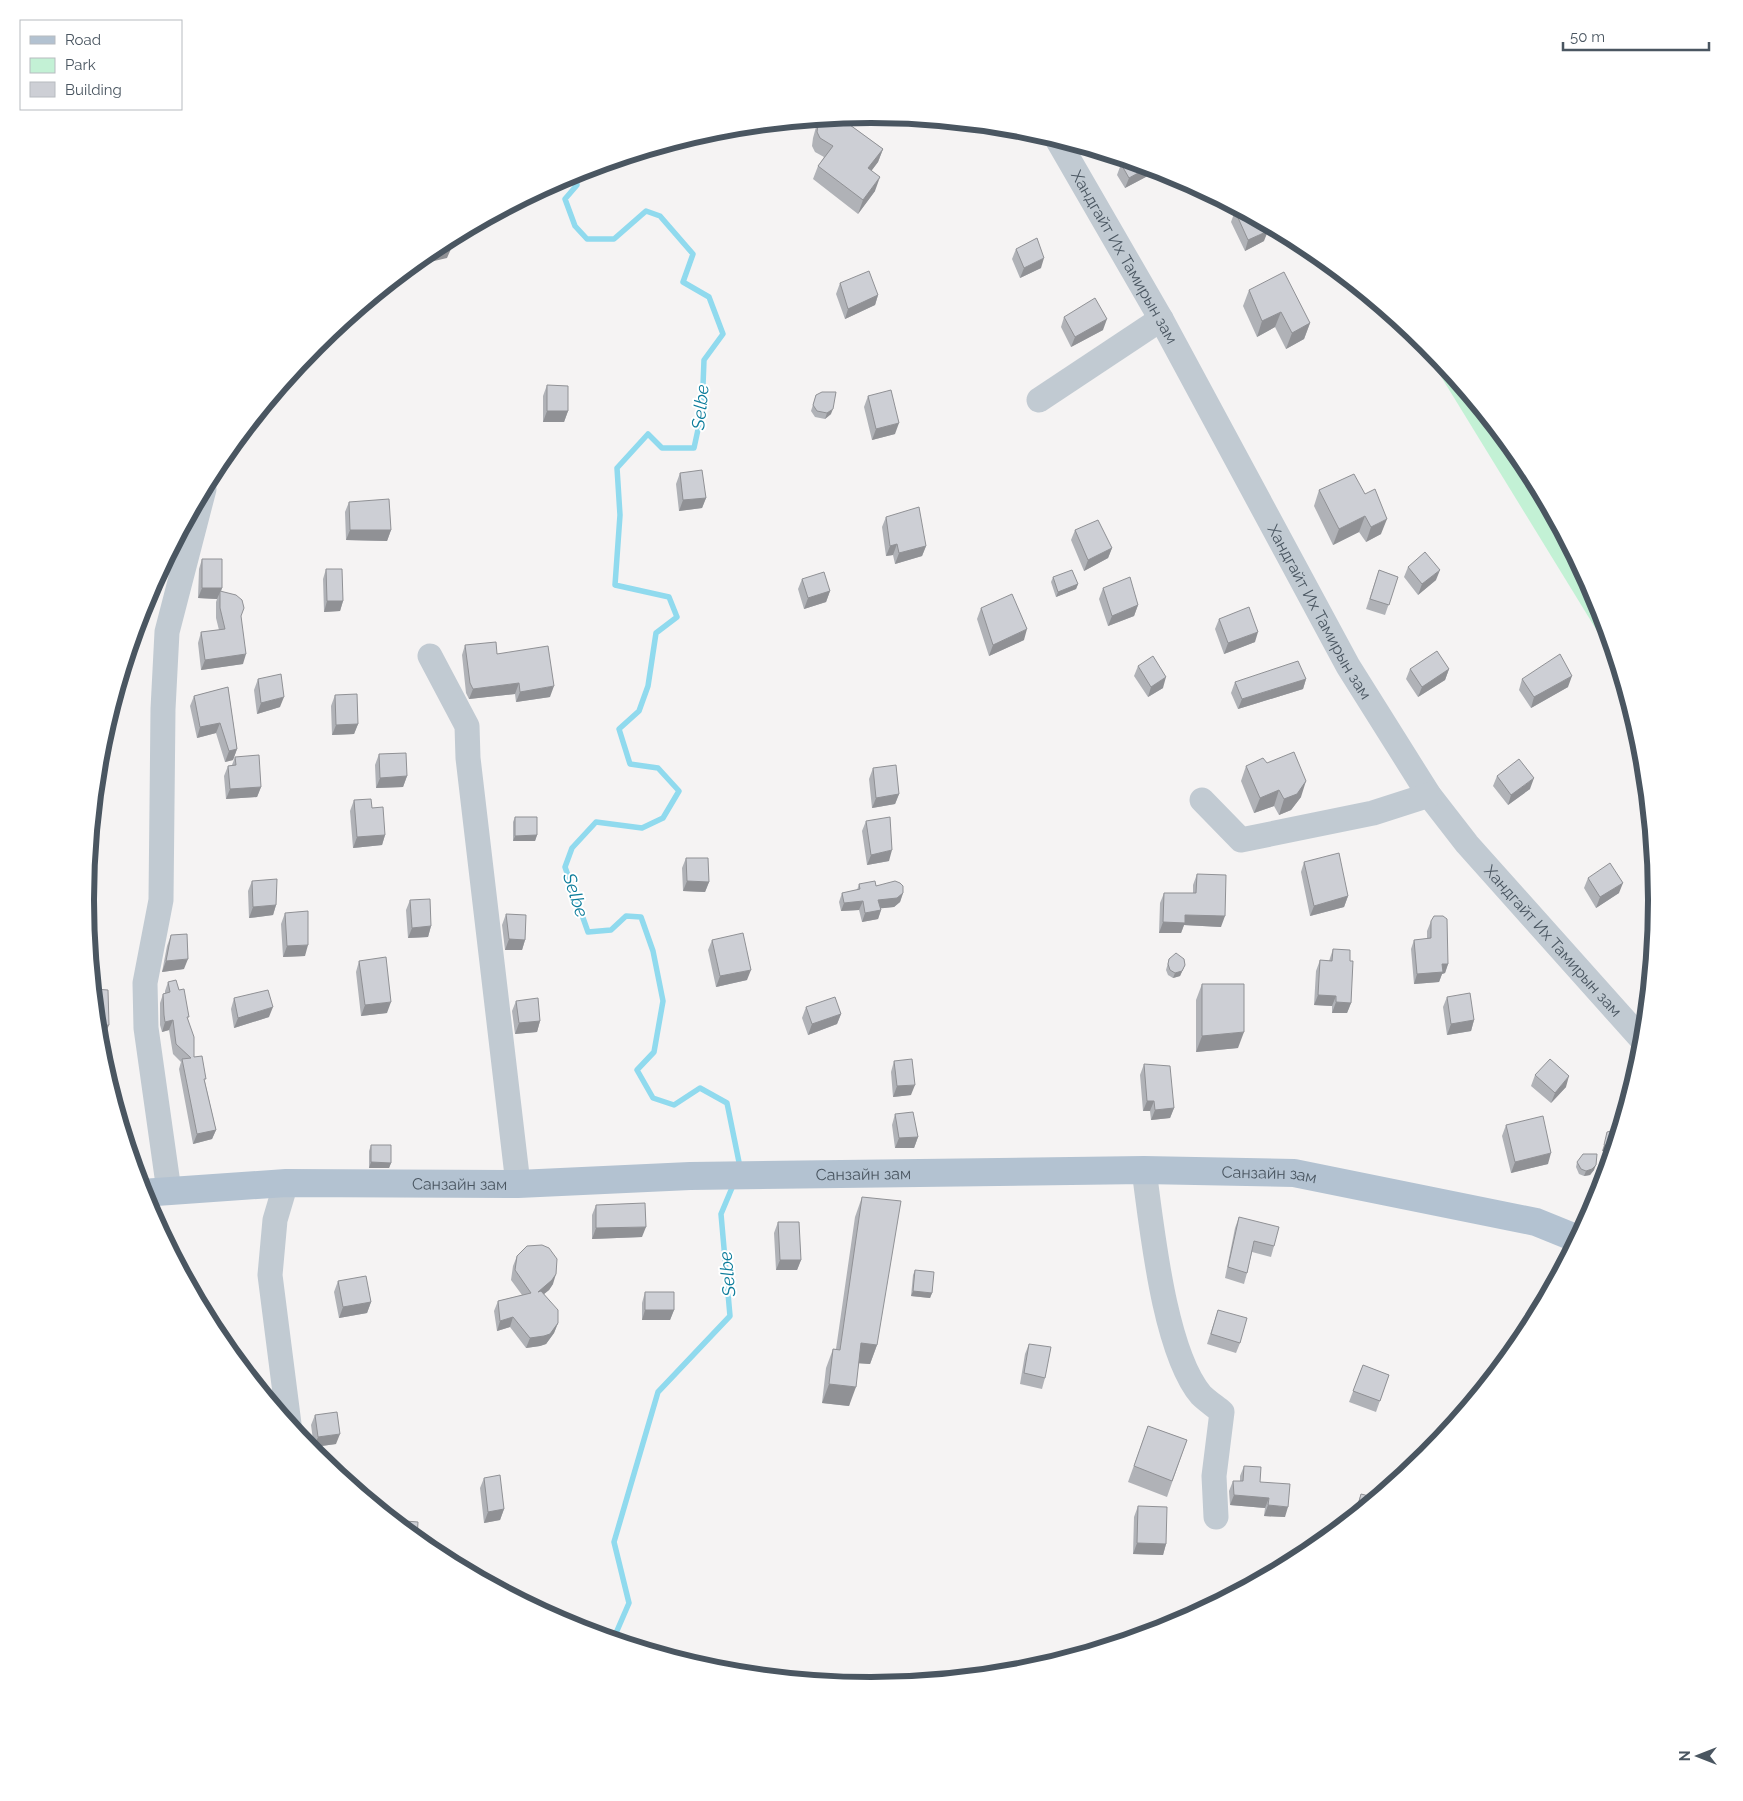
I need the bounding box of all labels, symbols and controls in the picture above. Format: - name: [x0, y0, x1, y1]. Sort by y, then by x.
- legend: [20, 20, 182, 110]
- scale bar: [1563, 20, 1709, 52]
- text: 50 m: [1570, 28, 1605, 46]
- text: Road: [65, 31, 101, 49]
- text: Park: [65, 56, 96, 74]
- text: Building: [65, 81, 122, 99]
- street label: Хандгайт Их Тамирын зам: [1068, 167, 1182, 347]
- water label: Selbe: [687, 383, 713, 432]
- street label: Хандгайт Их Тамирын зам: [1264, 521, 1376, 703]
- street label: Хандгайт Их Тамирын зам: [1481, 861, 1626, 1020]
- water label: Selbe: [559, 869, 593, 920]
- street label: Санзайн зам: [1222, 1162, 1319, 1187]
- street label: Санзайн зам: [816, 1164, 911, 1184]
- street label: Санзайн зам: [412, 1174, 507, 1193]
- water label: Selbe: [715, 1250, 740, 1298]
- north arrow: [1673, 1731, 1723, 1781]
- text: N: [1677, 1751, 1693, 1761]

